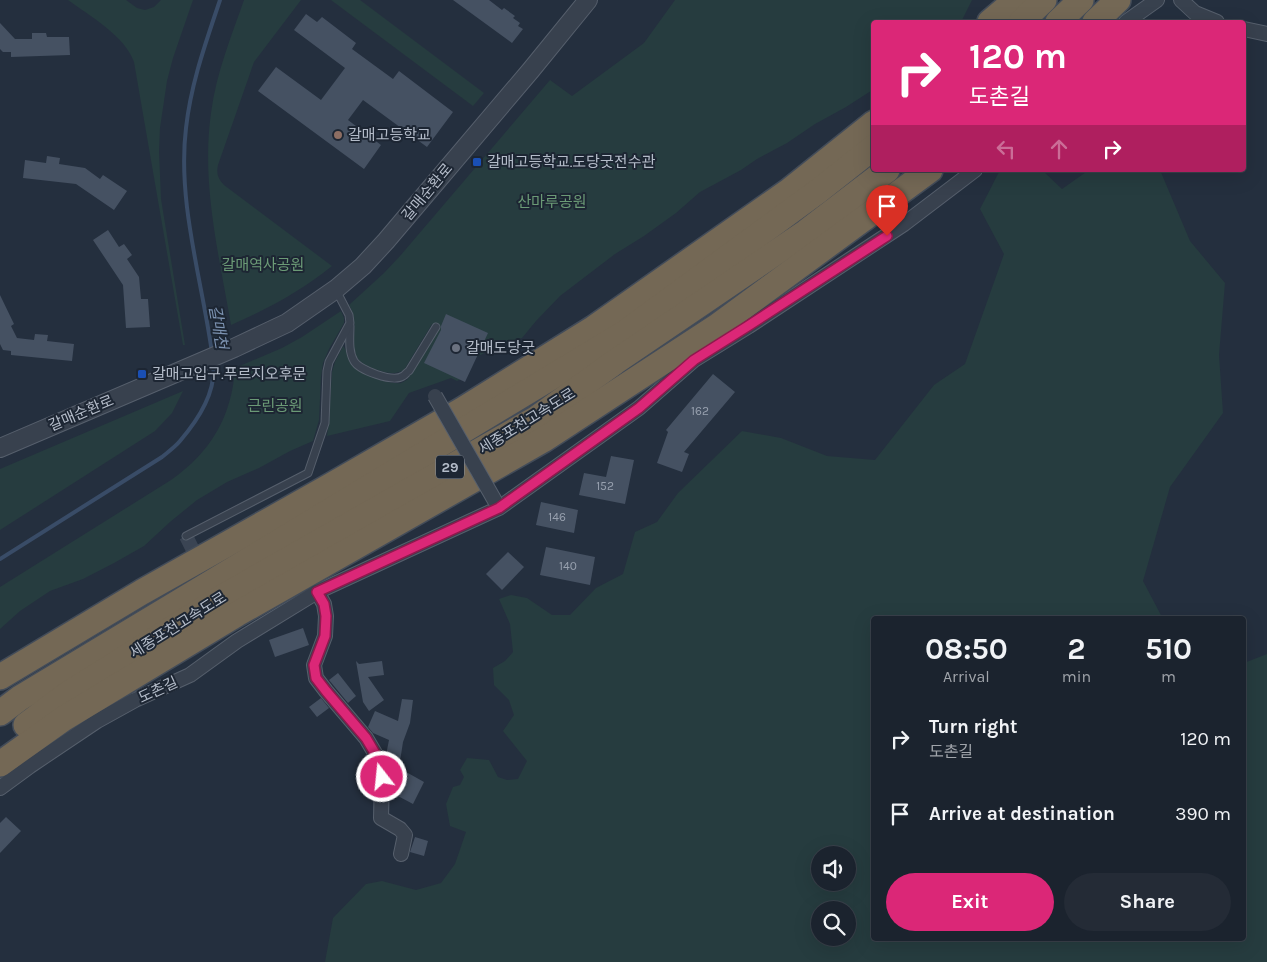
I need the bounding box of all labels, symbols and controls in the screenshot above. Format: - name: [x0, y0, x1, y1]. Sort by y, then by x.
- text: 120 m: [969, 36, 1067, 77]
- icon: right: [886, 40, 951, 105]
- text: 도촌길: [969, 84, 1030, 110]
- place label: 갈매고등학교: [348, 126, 431, 144]
- marker: 갈매고등학교: [332, 129, 344, 141]
- icon: left: [992, 135, 1020, 163]
- icon: ahead: [1045, 135, 1073, 163]
- icon: right: [1098, 135, 1126, 163]
- place label: 갈매고등학교.도당굿전수관: [487, 153, 655, 171]
- marker: 갈매고등학교.도당굿전수관: [471, 156, 483, 168]
- street label: 갈매순환로: [398, 160, 456, 224]
- pin: [866, 185, 908, 236]
- icon: arrive: [873, 192, 901, 220]
- park label: 산마루공원: [517, 193, 587, 211]
- park label: 갈매역사공원: [222, 256, 304, 274]
- water label: 갈매천: [205, 304, 232, 353]
- place label: 갈매도당굿: [466, 339, 535, 357]
- marker: 갈매도당굿: [450, 342, 462, 354]
- place label: 갈매고입구.푸르지오후문: [152, 365, 306, 383]
- marker: 갈매고입구.푸르지오후문: [136, 368, 148, 380]
- street label: 세종포천고속도로: [475, 384, 579, 458]
- street label: 갈매순환로: [46, 391, 116, 435]
- park label: 근린공원: [247, 397, 303, 415]
- house number: 162: [691, 404, 709, 418]
- road number: 29: [436, 456, 464, 478]
- house number: 152: [596, 479, 614, 493]
- house number: 146: [548, 510, 566, 524]
- house number: 140: [559, 559, 577, 573]
- street label: 세종포천고속도로: [126, 588, 230, 662]
- text: 08:50: [925, 631, 1008, 667]
- text: 2: [1067, 631, 1085, 667]
- text: 510: [1145, 631, 1192, 667]
- text: Arrival: [943, 667, 990, 686]
- text: min: [1062, 667, 1091, 686]
- text: m: [1161, 667, 1176, 686]
- street label: 도촌길: [135, 673, 181, 707]
- text: Turn right: [929, 716, 1018, 738]
- icon: right: [886, 725, 914, 753]
- text: 120 m: [1180, 728, 1231, 750]
- text: 도촌길: [929, 742, 973, 761]
- position arrow: [355, 750, 407, 802]
- icon: arrive: [886, 800, 914, 828]
- text: Arrive at destination: [929, 803, 1115, 825]
- text: 390 m: [1175, 803, 1231, 825]
- map controls: [811, 846, 856, 946]
- button: sound: [811, 846, 856, 891]
- button: Exit: [886, 873, 1054, 931]
- button: Share: [1064, 873, 1231, 931]
- button: search: [811, 901, 856, 946]

